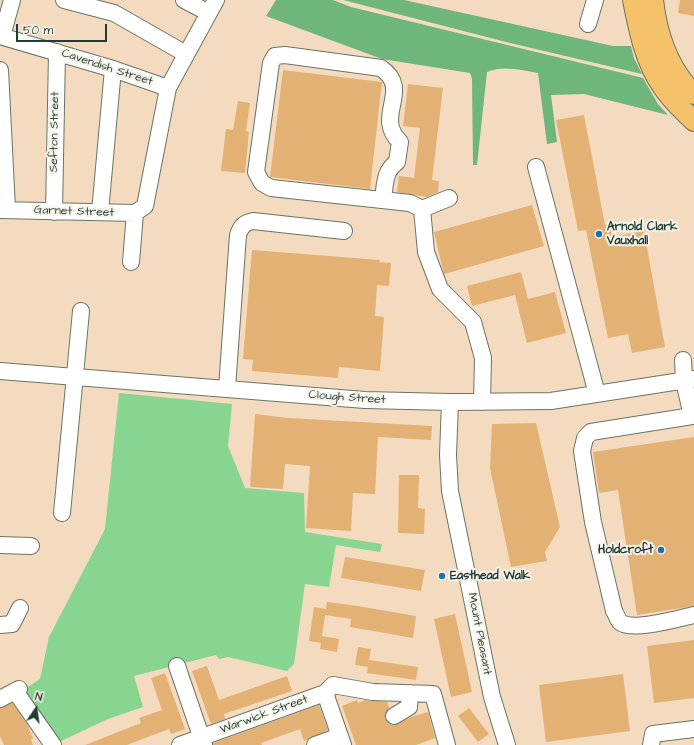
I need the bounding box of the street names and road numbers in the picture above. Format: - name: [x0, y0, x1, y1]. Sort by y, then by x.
- street label: Cavendish Street: [60, 46, 154, 90]
- street label: Sefton Street: [47, 92, 63, 172]
- street label: Garnet Street: [34, 203, 114, 221]
- street label: Clough Street: [308, 388, 386, 408]
- street label: Mount Pleasant: [464, 592, 494, 676]
- street label: Warwick Street: [218, 692, 310, 738]

